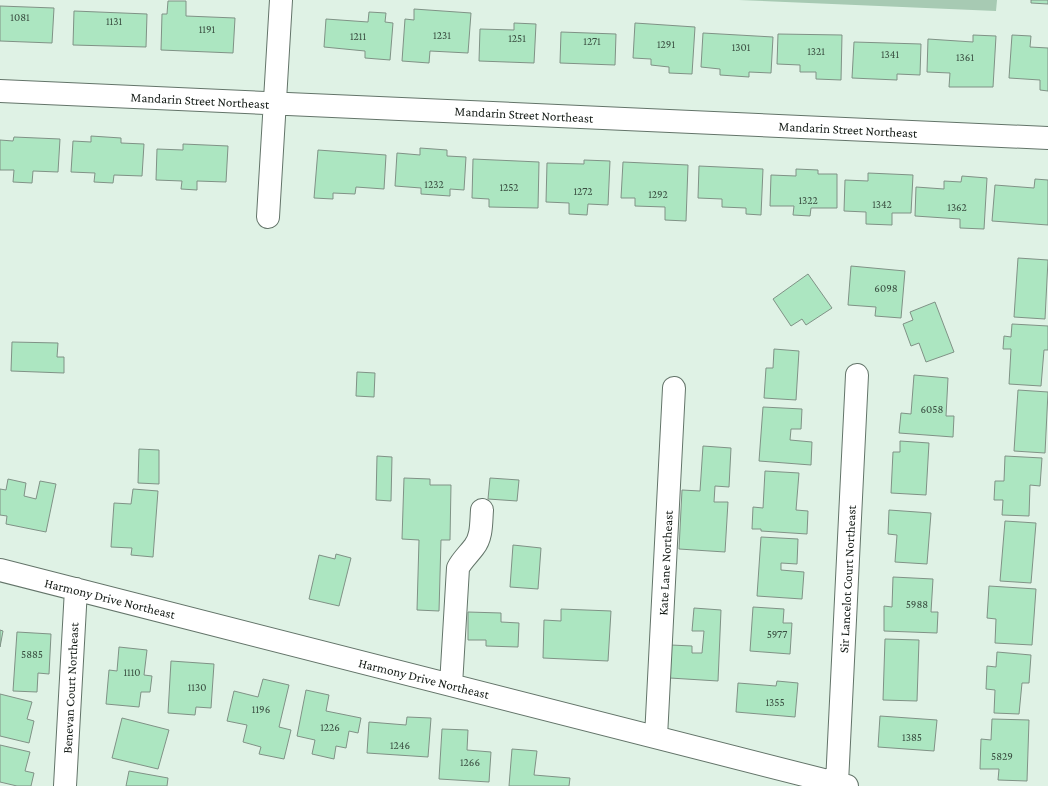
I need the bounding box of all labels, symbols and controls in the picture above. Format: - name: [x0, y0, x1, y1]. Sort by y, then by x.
- house number: 1081: [10, 11, 30, 23]
- house number: 1131: [106, 15, 122, 27]
- house number: 1191: [199, 23, 216, 35]
- house number: 1231: [433, 29, 451, 41]
- house number: 1211: [350, 30, 366, 42]
- house number: 1251: [508, 32, 526, 44]
- house number: 1271: [583, 35, 601, 47]
- house number: 1291: [657, 38, 675, 50]
- house number: 1301: [732, 41, 751, 53]
- house number: 1321: [807, 45, 825, 57]
- house number: 1341: [881, 48, 899, 60]
- house number: 1361: [956, 51, 974, 63]
- street label: Mandarin Street Northeast: [130, 89, 270, 112]
- street label: Mandarin Street Northeast: [454, 103, 594, 126]
- street label: Mandarin Street Northeast: [778, 118, 918, 141]
- house number: 1232: [424, 178, 444, 190]
- house number: 1252: [499, 181, 519, 193]
- house number: 1272: [573, 185, 593, 197]
- house number: 1292: [648, 188, 668, 200]
- house number: 1322: [798, 194, 818, 206]
- house number: 1342: [872, 198, 892, 210]
- house number: 1362: [947, 201, 967, 213]
- house number: 6098: [874, 282, 898, 294]
- house number: 6058: [921, 403, 944, 415]
- street label: Sir Lancelot Court Northeast: [836, 504, 859, 653]
- street label: Kate Lane Northeast: [655, 509, 676, 616]
- street label: Harmony Drive Northeast: [43, 575, 177, 622]
- house number: 5988: [906, 598, 928, 610]
- street label: Benevan Court Northeast: [60, 621, 81, 754]
- house number: 5977: [767, 628, 787, 640]
- house number: 5885: [21, 648, 43, 660]
- street label: Harmony Drive Northeast: [357, 655, 491, 702]
- house number: 1110: [123, 666, 141, 678]
- house number: 1130: [188, 681, 206, 693]
- house number: 1355: [765, 696, 785, 708]
- house number: 1196: [252, 703, 270, 715]
- house number: 1226: [320, 721, 340, 733]
- house number: 1385: [902, 731, 922, 743]
- house number: 1246: [390, 739, 410, 751]
- house number: 5829: [991, 750, 1013, 762]
- house number: 1266: [460, 756, 480, 768]

